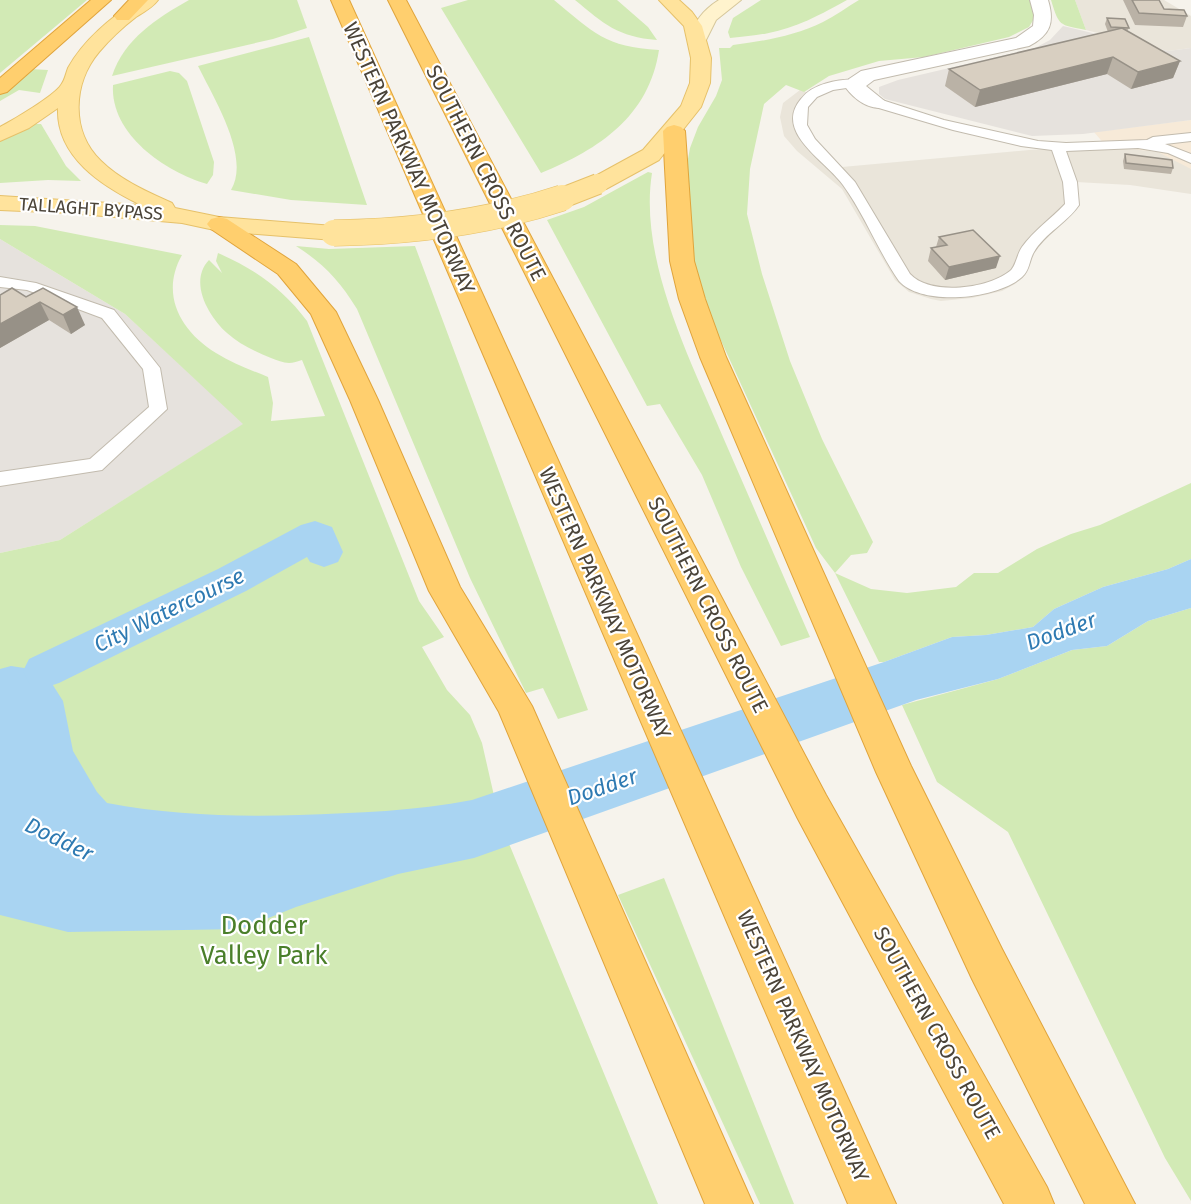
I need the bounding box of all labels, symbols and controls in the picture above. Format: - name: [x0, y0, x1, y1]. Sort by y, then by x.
- street label: WESTERN PARKWAY MOTORWAY: [337, 18, 481, 298]
- street label: SOUTHERN CROSS ROUTE: [420, 61, 552, 285]
- street label: TALLAGHT BYPASS: [18, 193, 164, 225]
- street label: WESTERN PARKWAY MOTORWAY: [533, 463, 677, 743]
- street label: SOUTHERN CROSS ROUTE: [642, 493, 774, 717]
- water label: City Watercourse: [89, 562, 249, 658]
- water label: Dodder: [1022, 606, 1100, 656]
- water label: Dodder: [563, 762, 641, 812]
- water label: Dodder: [21, 811, 98, 867]
- street label: WESTERN PARKWAY MOTORWAY: [731, 906, 875, 1186]
- park label: Dodder Valley Park: [200, 910, 328, 971]
- street label: SOUTHERN CROSS ROUTE: [868, 922, 1006, 1144]

